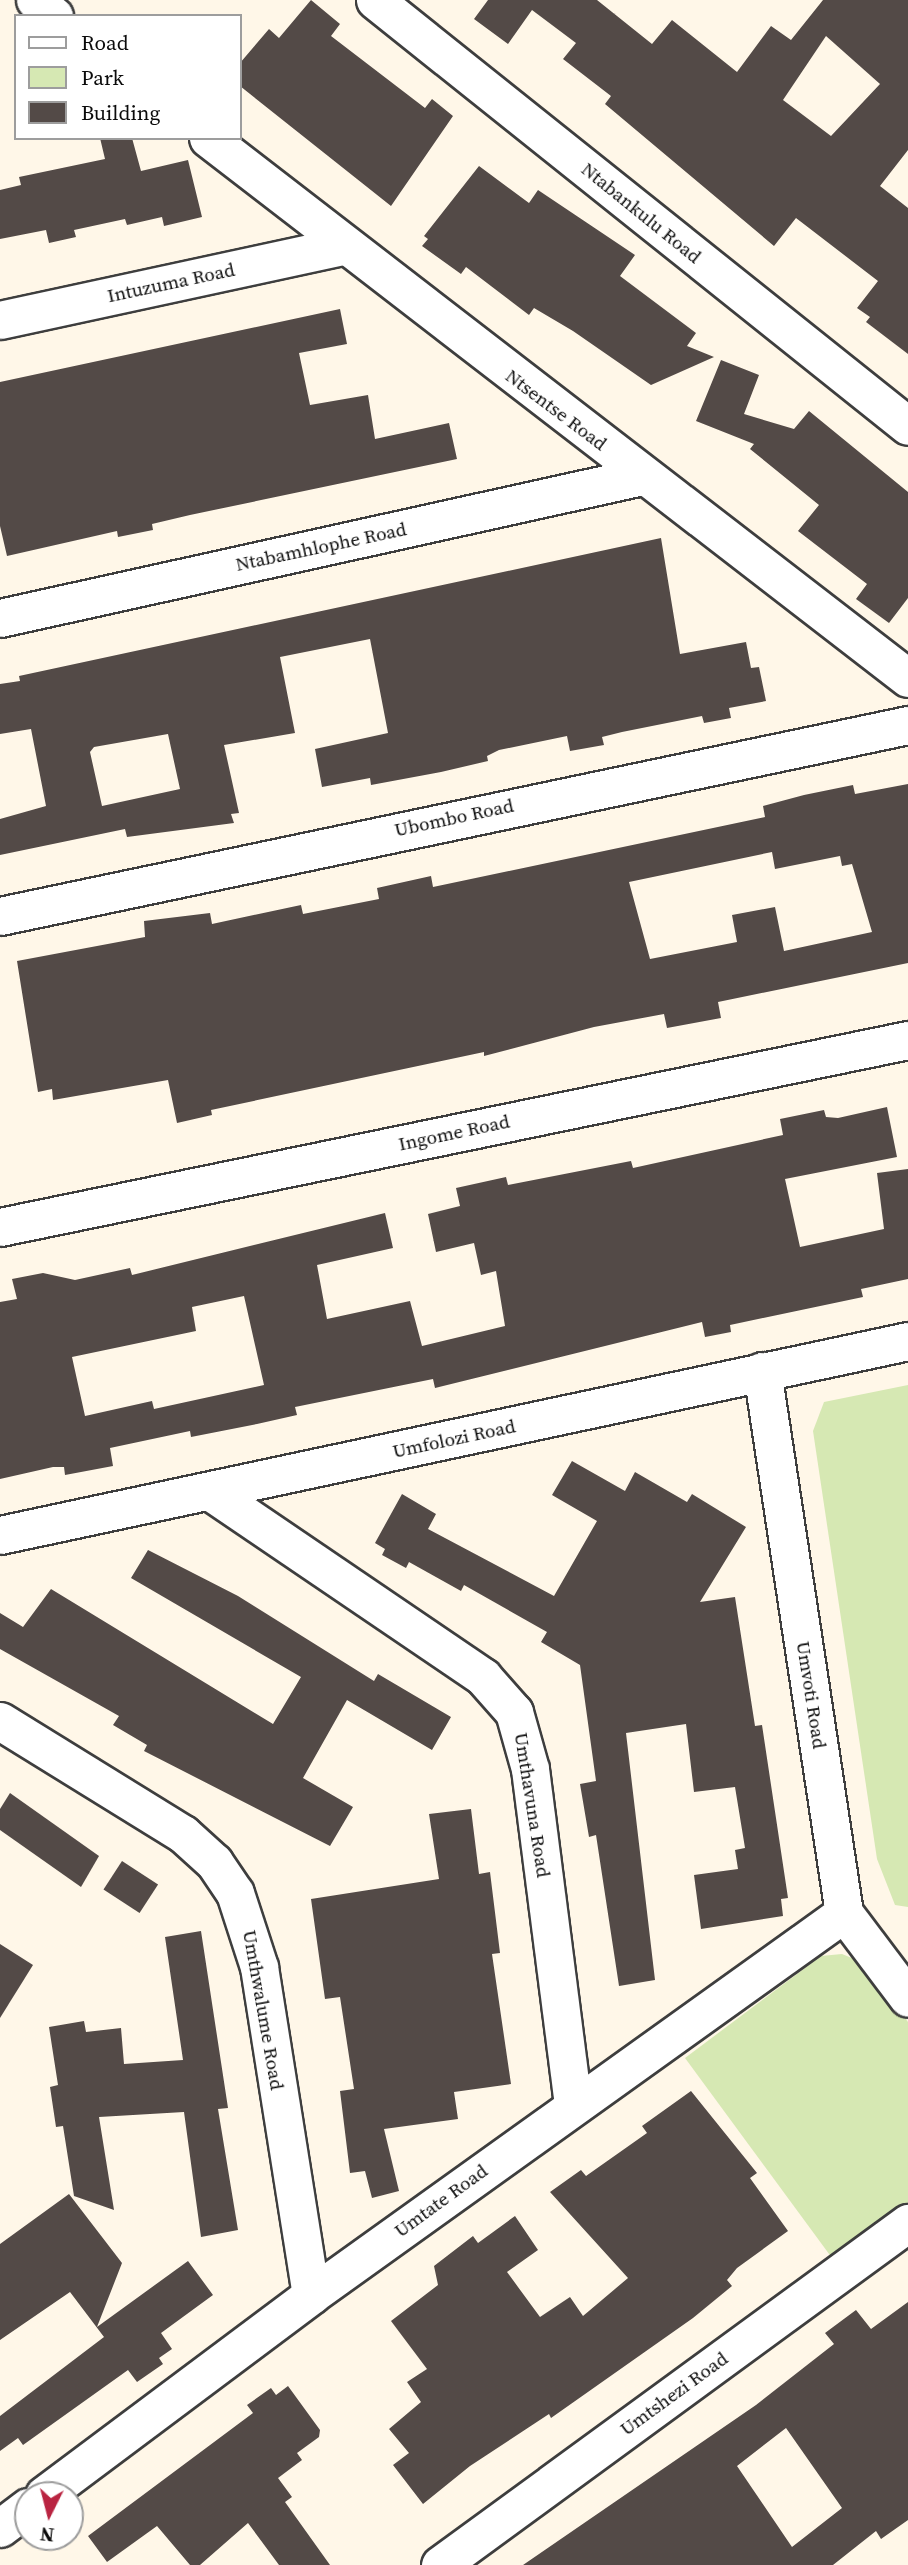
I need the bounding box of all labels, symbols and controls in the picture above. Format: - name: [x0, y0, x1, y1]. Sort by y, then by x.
- legend: [14, 14, 242, 140]
- text: Road: [81, 28, 129, 57]
- text: Park: [81, 63, 124, 92]
- text: Building: [81, 98, 160, 127]
- street label: Ntabankulu Road: [577, 158, 705, 268]
- street label: Intuzuma Road: [105, 258, 237, 308]
- street label: Ntsentse Road: [501, 365, 611, 455]
- street label: Ntabamhlophe Road: [234, 518, 408, 576]
- street label: Ubombo Road: [392, 794, 516, 842]
- street label: Ingome Road: [396, 1110, 512, 1156]
- street label: Umfolozi Road: [391, 1415, 517, 1463]
- street label: Umvoti Road: [791, 1640, 831, 1750]
- street label: Umthavuna Road: [509, 1731, 555, 1879]
- street label: Umthwalume Road: [238, 1928, 288, 2092]
- street label: Umtate Road: [390, 2160, 492, 2242]
- street label: Umtshezi Road: [616, 2347, 732, 2441]
- north arrow: [14, 2481, 84, 2551]
- text: N: [39, 2521, 55, 2549]

